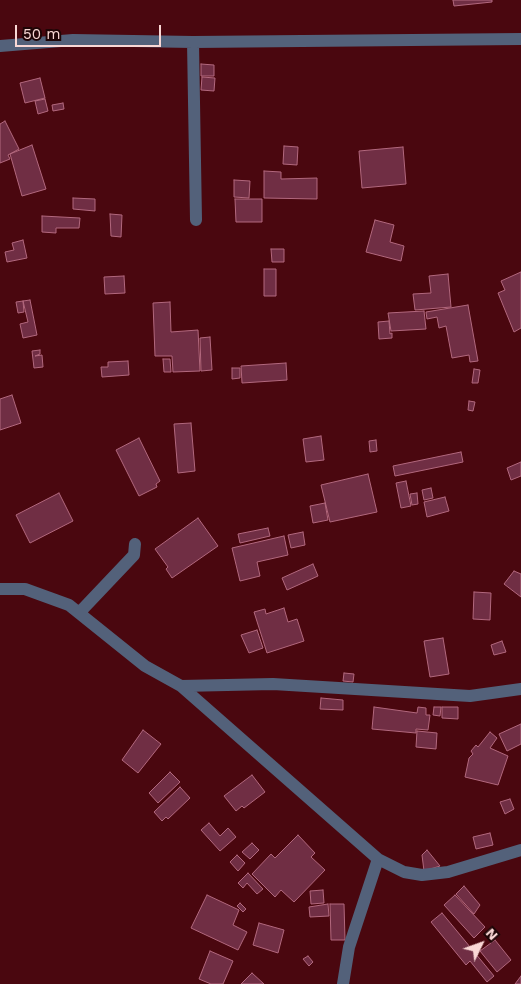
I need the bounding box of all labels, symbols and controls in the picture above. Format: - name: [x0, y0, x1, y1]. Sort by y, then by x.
- scale bar: [18, 15, 164, 47]
- text: 50 m: [23, 25, 60, 43]
- north arrow: [456, 919, 506, 969]
- text: N: [483, 925, 502, 943]

